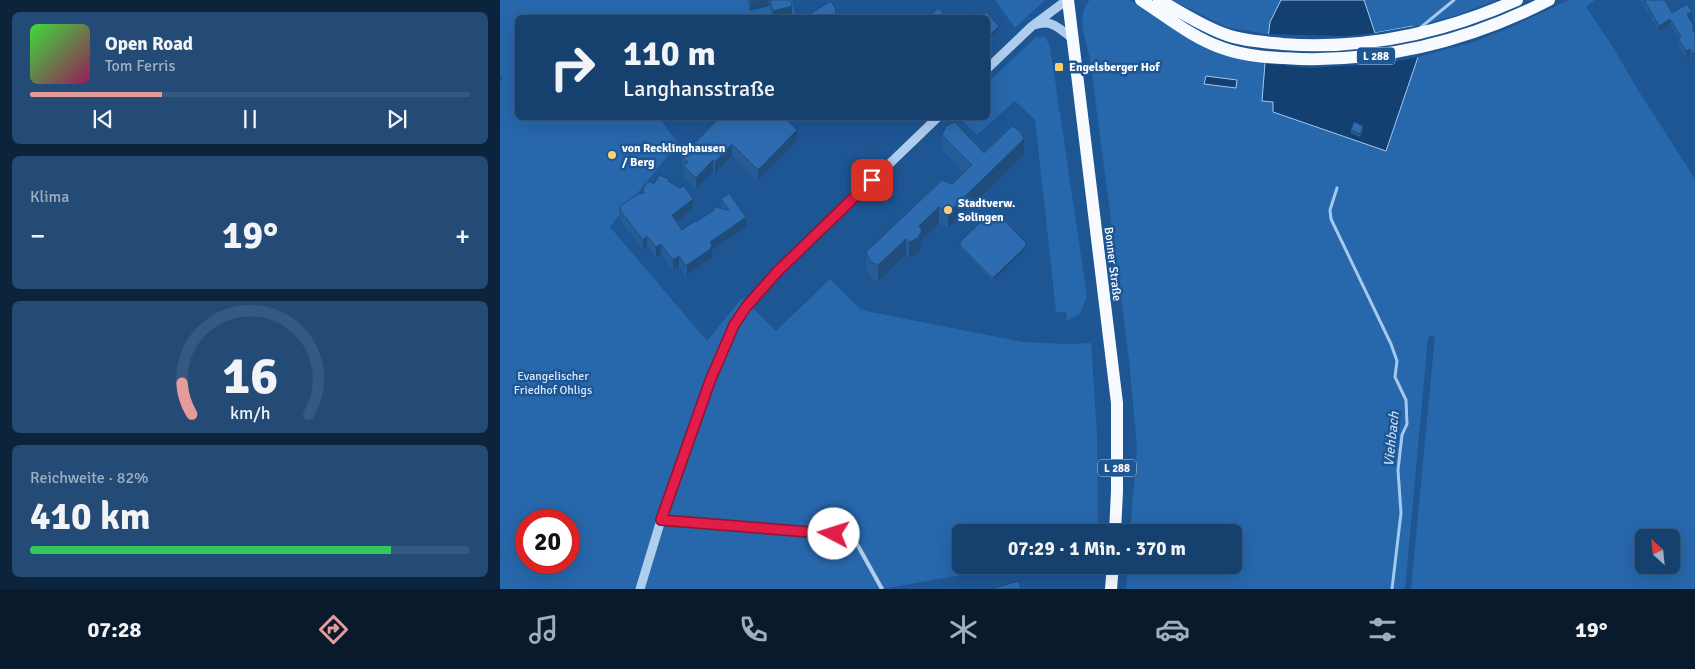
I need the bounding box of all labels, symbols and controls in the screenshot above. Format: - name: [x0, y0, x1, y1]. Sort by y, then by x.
- text: Open Road: [105, 32, 193, 56]
- text: 110 m: [623, 32, 716, 75]
- icon: right: [540, 35, 605, 100]
- road number: L 288: [1357, 48, 1395, 64]
- text: Tom Ferris: [105, 56, 175, 76]
- place label: Engelsberger Hof: [1069, 60, 1160, 75]
- marker: Engelsberger Hof: [1053, 61, 1065, 73]
- text: Langhansstraße: [623, 75, 775, 102]
- icon: previous: [89, 105, 117, 133]
- icon: pause: [236, 105, 264, 133]
- icon: next: [383, 105, 411, 133]
- place label: von Recklinghausen / Berg: [621, 141, 726, 170]
- marker: von Recklinghausen / Berg: [606, 149, 618, 161]
- pin: [851, 159, 893, 201]
- icon: arrive: [858, 166, 886, 194]
- text: Klima: [30, 187, 69, 207]
- place label: Stadtverw. Solingen: [958, 196, 1015, 225]
- marker: Stadtverw. Solingen: [942, 204, 954, 216]
- text: 19°: [222, 212, 278, 259]
- text: −: [30, 219, 45, 253]
- text: +: [455, 219, 470, 253]
- street label: Bonner Straße: [1101, 226, 1124, 302]
- text: 16: [222, 344, 278, 408]
- park label: Evangelischer Friedhof Ohligs: [514, 369, 592, 398]
- text: km/h: [230, 402, 270, 424]
- water label: Viehbach: [1380, 410, 1403, 467]
- road number: L 288: [1098, 459, 1136, 476]
- text: Reichweite · 82%: [30, 468, 149, 488]
- text: 410 km: [30, 493, 151, 540]
- position arrow: [807, 507, 859, 559]
- speed limit sign: 20: [515, 509, 580, 574]
- north arrow: [1635, 529, 1680, 574]
- map controls: [1635, 529, 1680, 574]
- text: 07:29 · 1 Min. · 370 m: [1008, 537, 1186, 561]
- icon: directions: [316, 612, 351, 647]
- icon: music: [526, 612, 561, 647]
- icon: phone: [736, 612, 771, 647]
- icon: climate: [946, 612, 981, 647]
- icon: car: [1155, 612, 1190, 647]
- icon: filters: [1365, 612, 1400, 647]
- text: 07:28: [87, 616, 141, 643]
- text: 19°: [1575, 616, 1608, 643]

